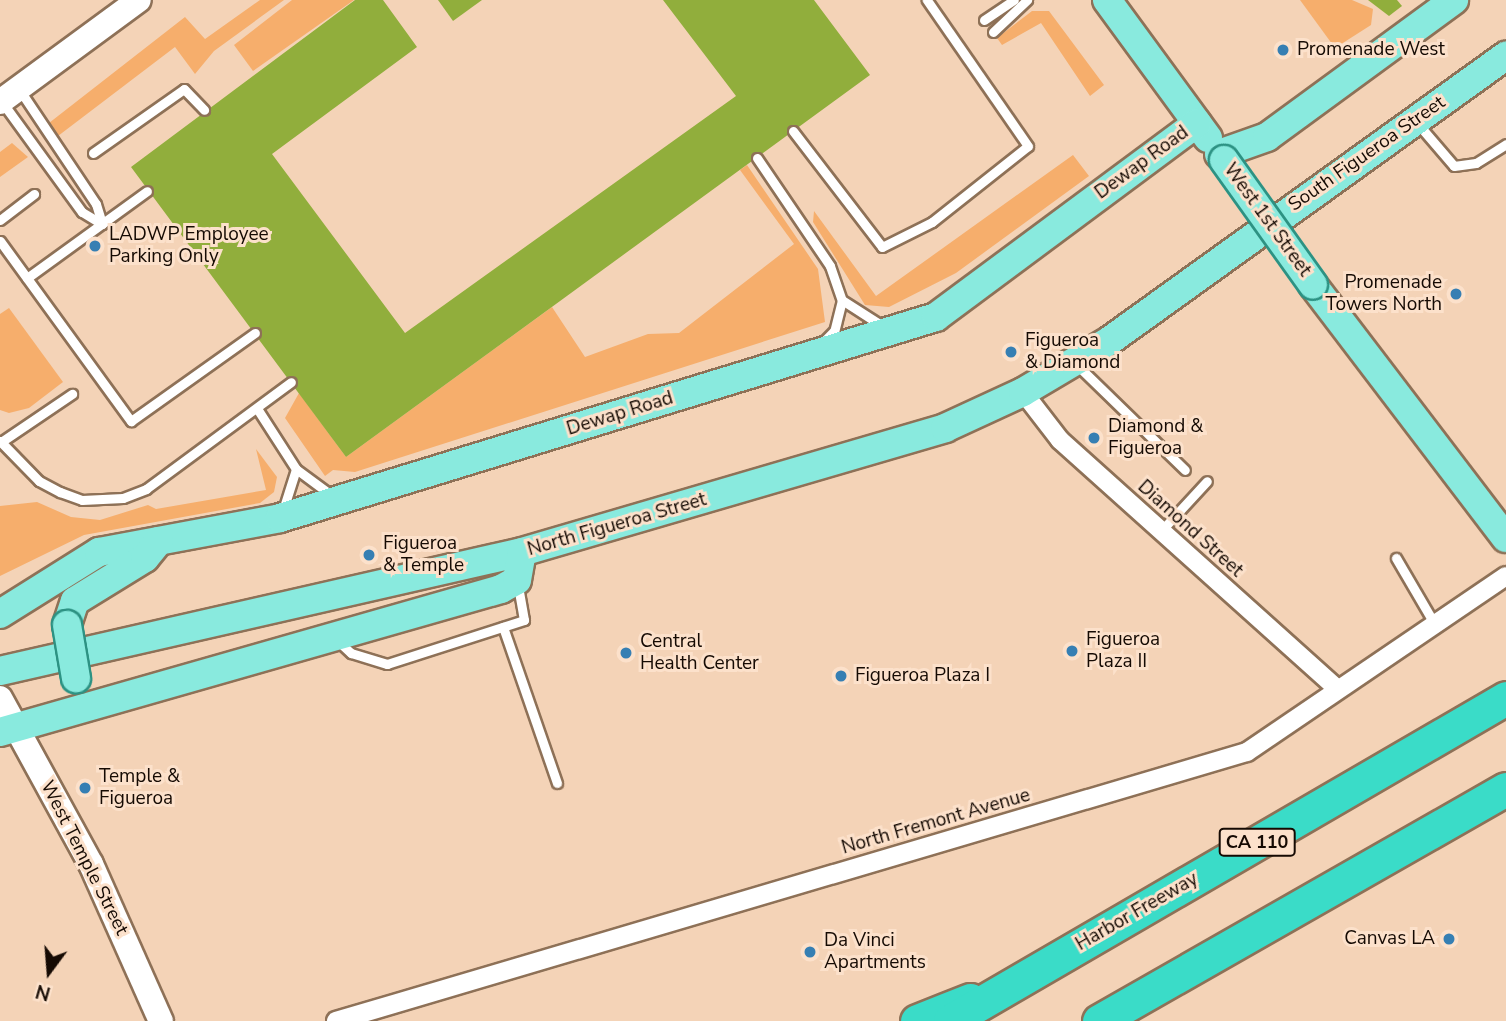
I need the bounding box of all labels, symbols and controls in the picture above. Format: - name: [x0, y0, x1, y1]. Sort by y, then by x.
- place label: Promenade West: [1297, 39, 1445, 61]
- marker: Promenade West: [1275, 42, 1291, 58]
- street label: South Figueroa Street: [1284, 91, 1450, 217]
- street label: Dewap Road: [1091, 121, 1193, 205]
- street label: West 1st Street: [1218, 159, 1316, 281]
- place label: LADWP Employee Parking Only: [109, 224, 269, 268]
- marker: LADWP Employee Parking Only: [87, 238, 103, 254]
- place label: Promenade Towers North: [1326, 272, 1442, 316]
- marker: Promenade Towers North: [1448, 286, 1464, 302]
- place label: Figueroa & Diamond: [1025, 330, 1120, 374]
- marker: Figueroa & Diamond: [1003, 344, 1019, 360]
- street label: Dewap Road: [564, 387, 676, 441]
- place label: Diamond & Figueroa: [1108, 416, 1203, 460]
- marker: Diamond & Figueroa: [1086, 430, 1102, 446]
- street label: Diamond Street: [1133, 476, 1247, 582]
- street label: North Figueroa Street: [525, 489, 709, 561]
- place label: Figueroa & Temple: [383, 533, 464, 577]
- marker: Figueroa & Temple: [361, 547, 377, 563]
- place label: Figueroa Plaza II: [1086, 629, 1160, 673]
- place label: Central Health Center: [640, 631, 759, 675]
- marker: Figueroa Plaza II: [1064, 643, 1080, 659]
- marker: Central Health Center: [618, 645, 634, 661]
- place label: Figueroa Plaza I: [855, 665, 990, 687]
- marker: Figueroa Plaza I: [833, 668, 849, 684]
- place label: Temple & Figueroa: [99, 766, 180, 810]
- street label: West Temple Street: [35, 777, 133, 939]
- marker: Temple & Figueroa: [77, 780, 93, 796]
- street label: North Fremont Avenue: [839, 784, 1033, 860]
- road number: CA 110: [1218, 828, 1296, 856]
- street label: Harbor Freeway: [1072, 868, 1202, 956]
- place label: Canvas LA: [1344, 928, 1435, 950]
- place label: Da Vinci Apartments: [824, 930, 926, 974]
- marker: Canvas LA: [1441, 931, 1457, 947]
- north arrow: [14, 937, 84, 1007]
- marker: Da Vinci Apartments: [802, 944, 818, 960]
- text: N: [33, 978, 54, 1007]

